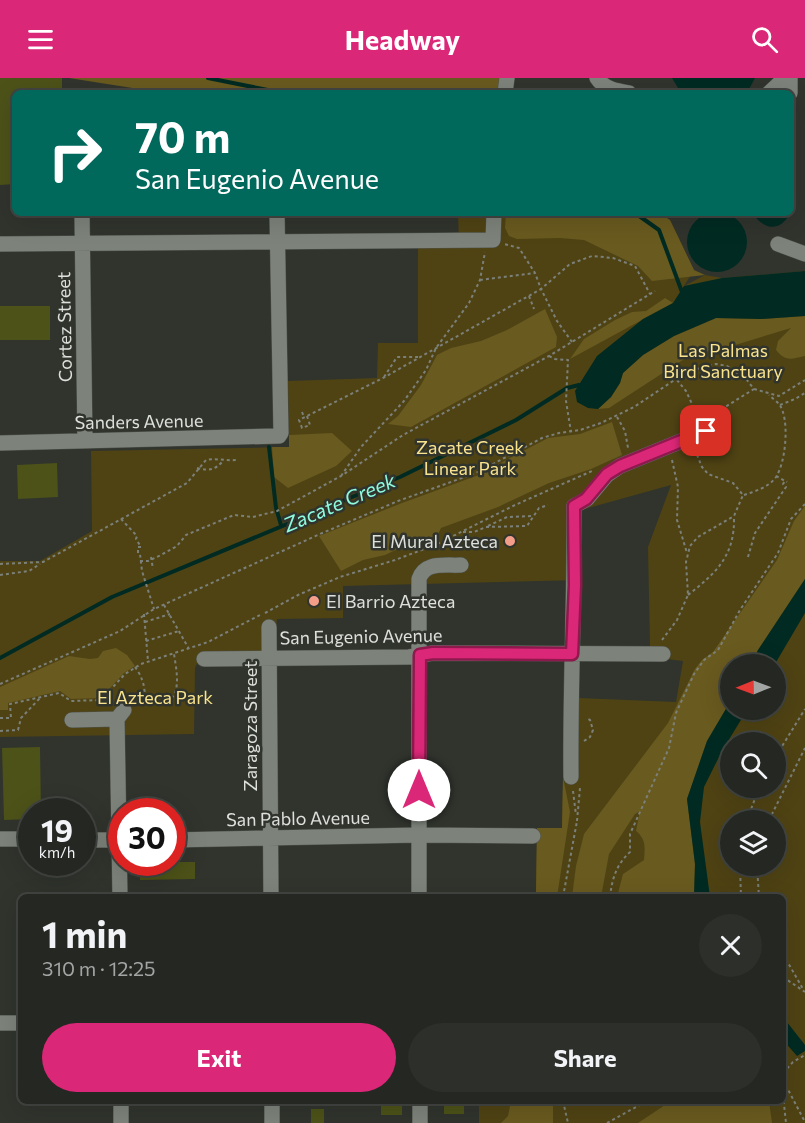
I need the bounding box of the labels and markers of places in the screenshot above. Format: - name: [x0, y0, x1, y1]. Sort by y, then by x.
- pin: [680, 405, 731, 456]
- place label: El Mural Azteca: [371, 530, 498, 552]
- marker: El Mural Azteca: [503, 534, 517, 548]
- place label: El Barrio Azteca: [326, 590, 455, 612]
- marker: El Barrio Azteca: [307, 594, 321, 608]

